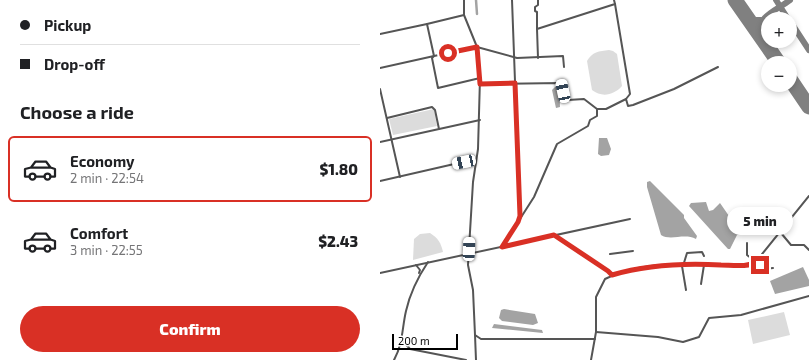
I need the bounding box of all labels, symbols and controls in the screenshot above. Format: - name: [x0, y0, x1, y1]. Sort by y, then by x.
- map controls: [761, 12, 797, 92]
- button: +: [761, 12, 797, 48]
- text: Pickup: [44, 16, 91, 34]
- route start: [439, 44, 457, 62]
- text: Drop-off: [44, 55, 105, 73]
- button: −: [761, 56, 797, 92]
- car: [555, 78, 571, 104]
- text: Choose a ride: [20, 101, 134, 123]
- icon: car: [22, 151, 58, 187]
- text: Economy: [70, 152, 135, 170]
- car: [451, 154, 477, 170]
- text: $1.80: [319, 160, 358, 178]
- text: 2 min · 22:54: [70, 170, 144, 186]
- callout: 5 min: [727, 207, 793, 235]
- text: 5 min: [743, 213, 777, 229]
- icon: car: [22, 223, 58, 259]
- text: Comfort: [70, 224, 128, 242]
- text: $2.43: [318, 232, 358, 250]
- car: [463, 237, 475, 261]
- text: 3 min · 22:55: [70, 242, 143, 258]
- route end: [751, 256, 769, 274]
- button: Confirm: [20, 306, 360, 352]
- scale bar: [392, 332, 458, 351]
- text: 200 m: [398, 334, 430, 347]

